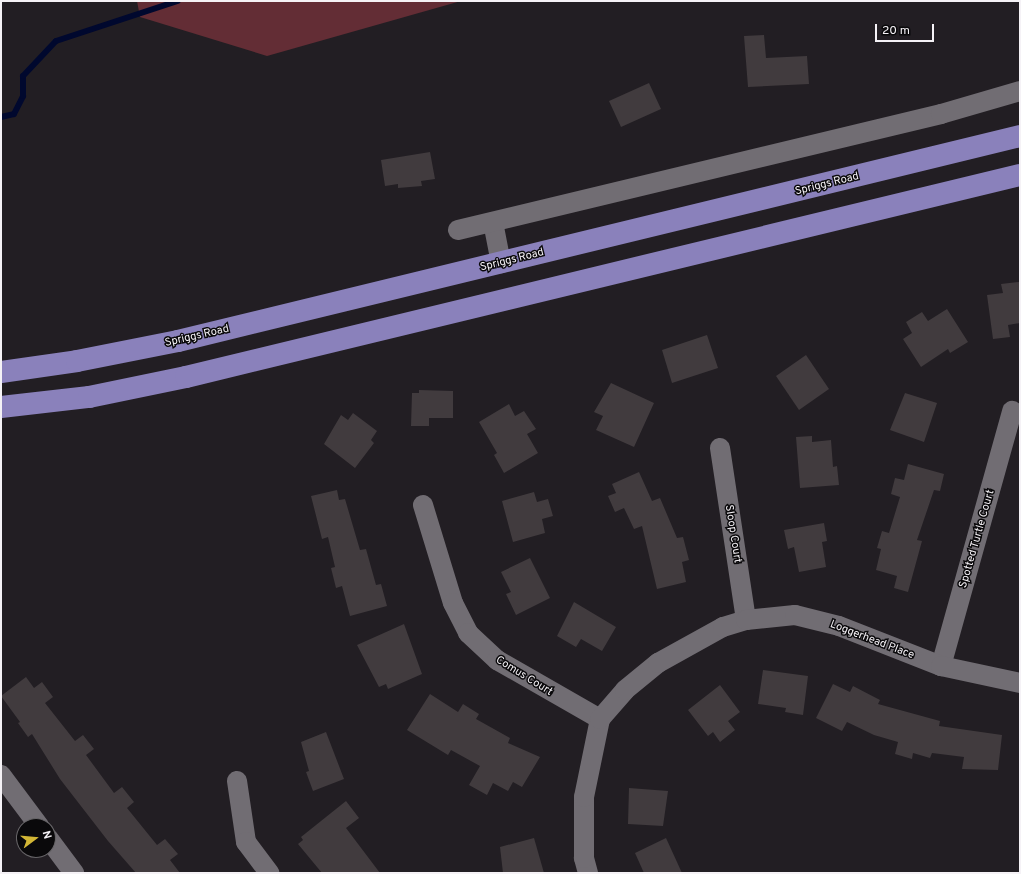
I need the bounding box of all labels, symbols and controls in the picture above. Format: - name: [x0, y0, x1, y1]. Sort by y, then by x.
- scale bar: [877, 16, 936, 42]
- text: 20 m: [882, 23, 910, 39]
- street label: Spriggs Road: [794, 170, 860, 198]
- street label: Spriggs Road: [479, 246, 545, 274]
- street label: Spriggs Road: [164, 322, 230, 350]
- street label: Spotted Turtle Court: [957, 488, 997, 590]
- street label: Sloop Court: [722, 504, 744, 564]
- street label: Loggerhead Place: [828, 618, 916, 662]
- street label: Comus Court: [493, 653, 555, 699]
- north arrow: [16, 818, 56, 858]
- text: N: [39, 829, 54, 841]

